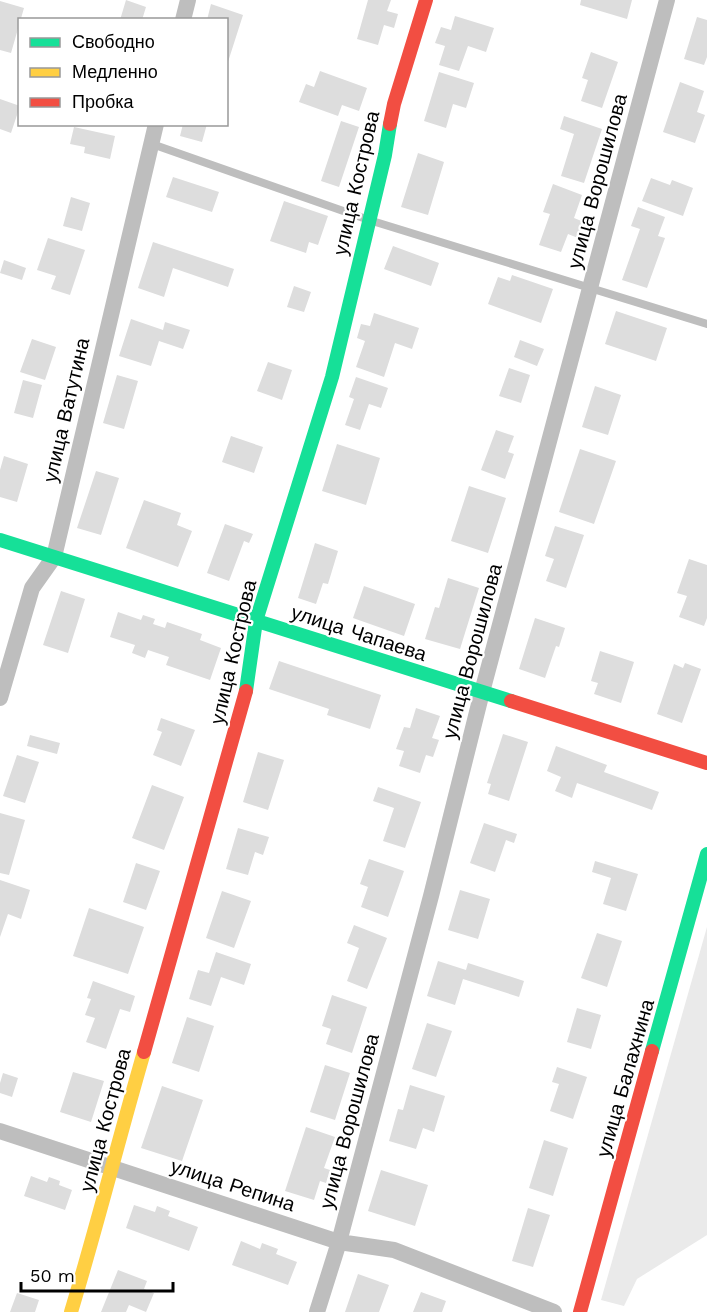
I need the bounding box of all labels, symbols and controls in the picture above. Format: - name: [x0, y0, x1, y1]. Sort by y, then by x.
- legend: [18, 18, 228, 126]
- text: Свободно: [72, 31, 155, 52]
- text: Медленно: [72, 61, 158, 82]
- street label: улица Ворошилова: [562, 90, 632, 271]
- text: Пробка: [72, 91, 135, 112]
- street label: улица Кострова: [328, 108, 384, 258]
- street label: улица Ватутина: [38, 334, 95, 485]
- street label: улица Ворошилова: [437, 560, 507, 741]
- street label: улица Кострова: [205, 577, 261, 727]
- street label: улица Чапаева: [288, 600, 431, 666]
- street label: улица Балахнина: [591, 995, 659, 1160]
- street label: улица Ворошилова: [314, 1030, 384, 1211]
- street label: улица Кострова: [74, 1045, 136, 1194]
- street label: улица Репина: [168, 1154, 299, 1217]
- scale bar: [21, 1255, 172, 1293]
- text: 50 m: [30, 1265, 75, 1286]

